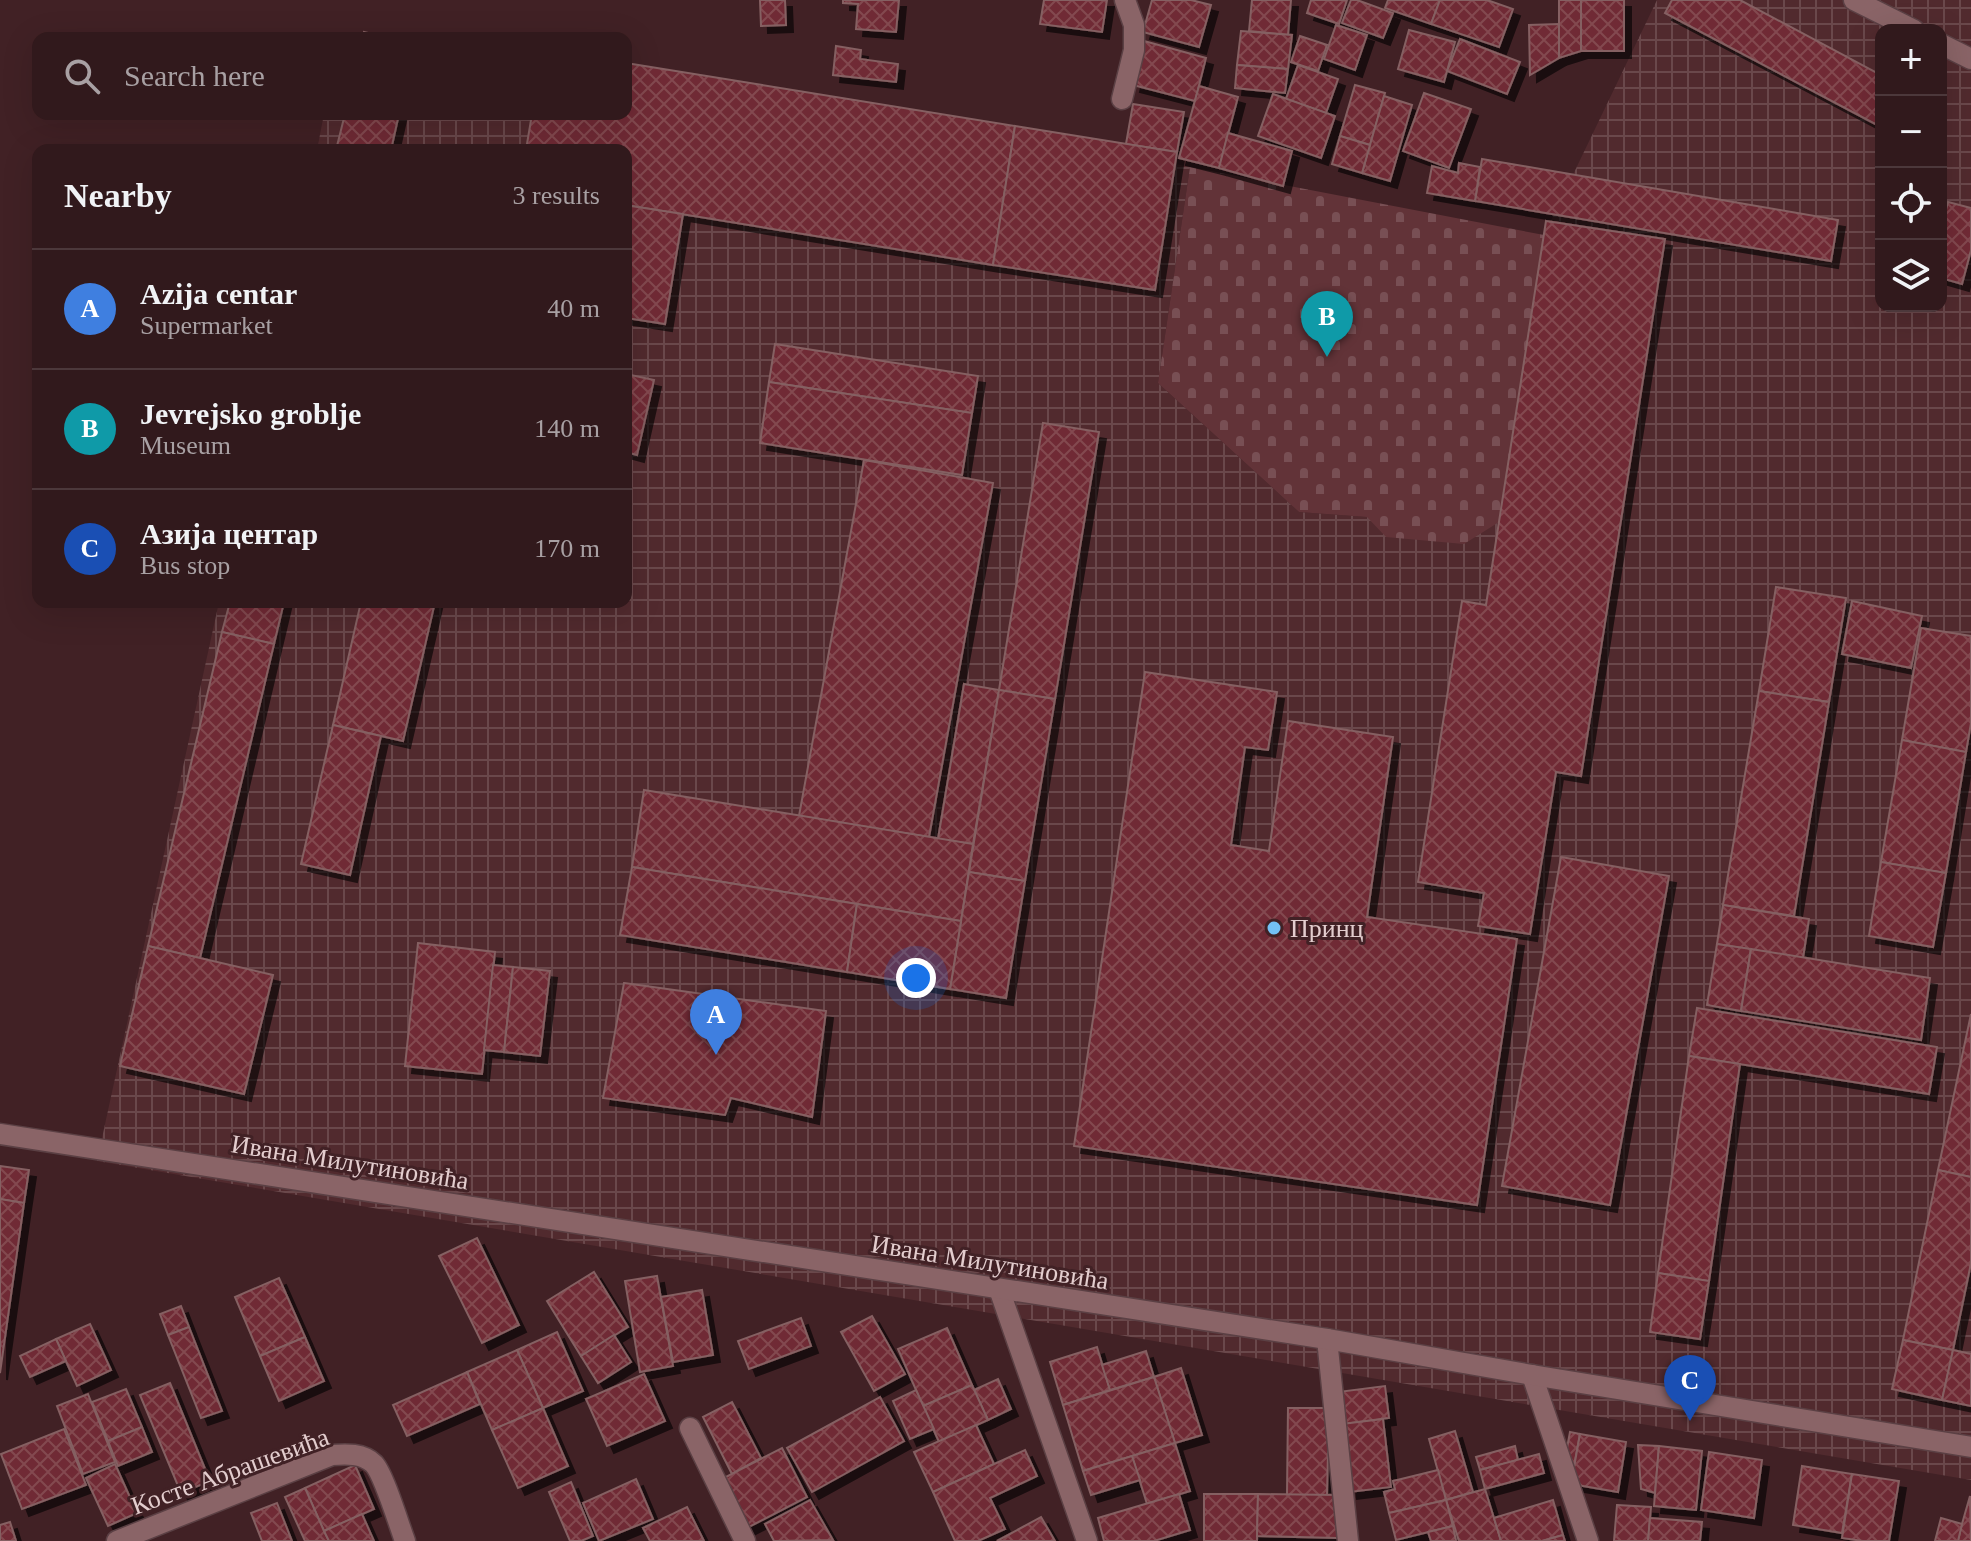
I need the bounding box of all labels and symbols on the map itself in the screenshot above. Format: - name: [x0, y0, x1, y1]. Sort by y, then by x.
- pin: B: [1301, 291, 1353, 357]
- place label: Принц: [1290, 914, 1364, 943]
- marker: Принц: [1265, 919, 1283, 937]
- your location: [896, 958, 936, 998]
- pin: A: [690, 989, 742, 1055]
- street label: Ивана Милутиновића: [229, 1129, 471, 1196]
- street label: Ивана Милутиновића: [869, 1229, 1111, 1296]
- pin: C: [1664, 1355, 1716, 1421]
- street label: Косте Абрашевића: [127, 1422, 333, 1521]

